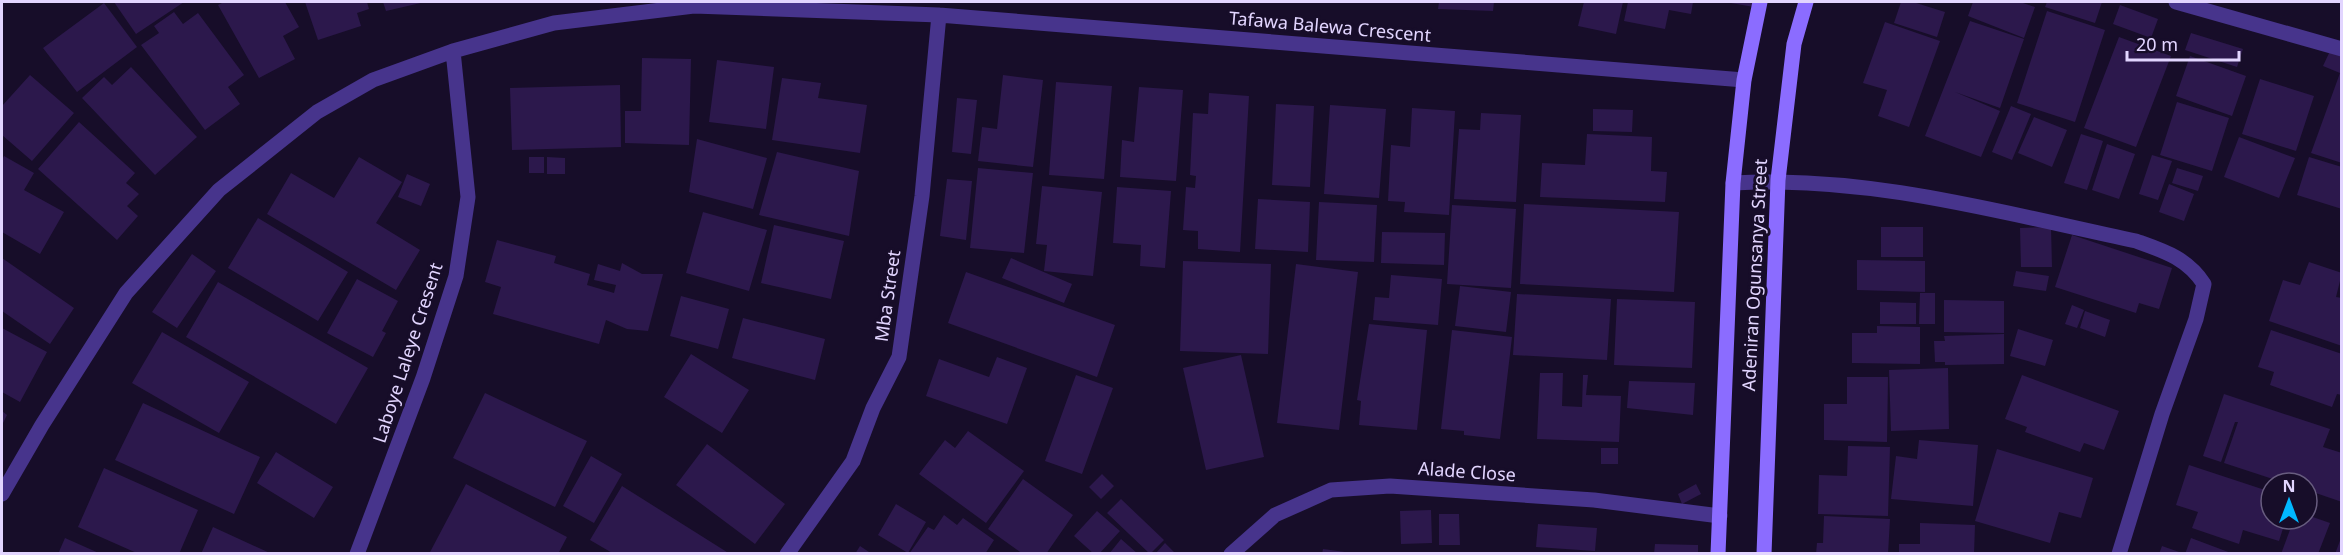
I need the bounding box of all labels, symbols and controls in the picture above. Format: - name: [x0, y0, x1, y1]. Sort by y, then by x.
- street label: Tafawa Balewa Crescent: [1228, 5, 1433, 47]
- scale bar: [2127, 24, 2240, 62]
- text: 20 m: [2136, 32, 2178, 56]
- street label: Adeniran Ogunsanya Street: [1736, 158, 1772, 392]
- street label: Mba Street: [869, 248, 905, 343]
- street label: Laboye Laleye Cresent: [367, 259, 448, 446]
- street label: Alade Close: [1417, 456, 1517, 486]
- north arrow: [2259, 471, 2319, 531]
- text: N: [2282, 475, 2296, 497]

